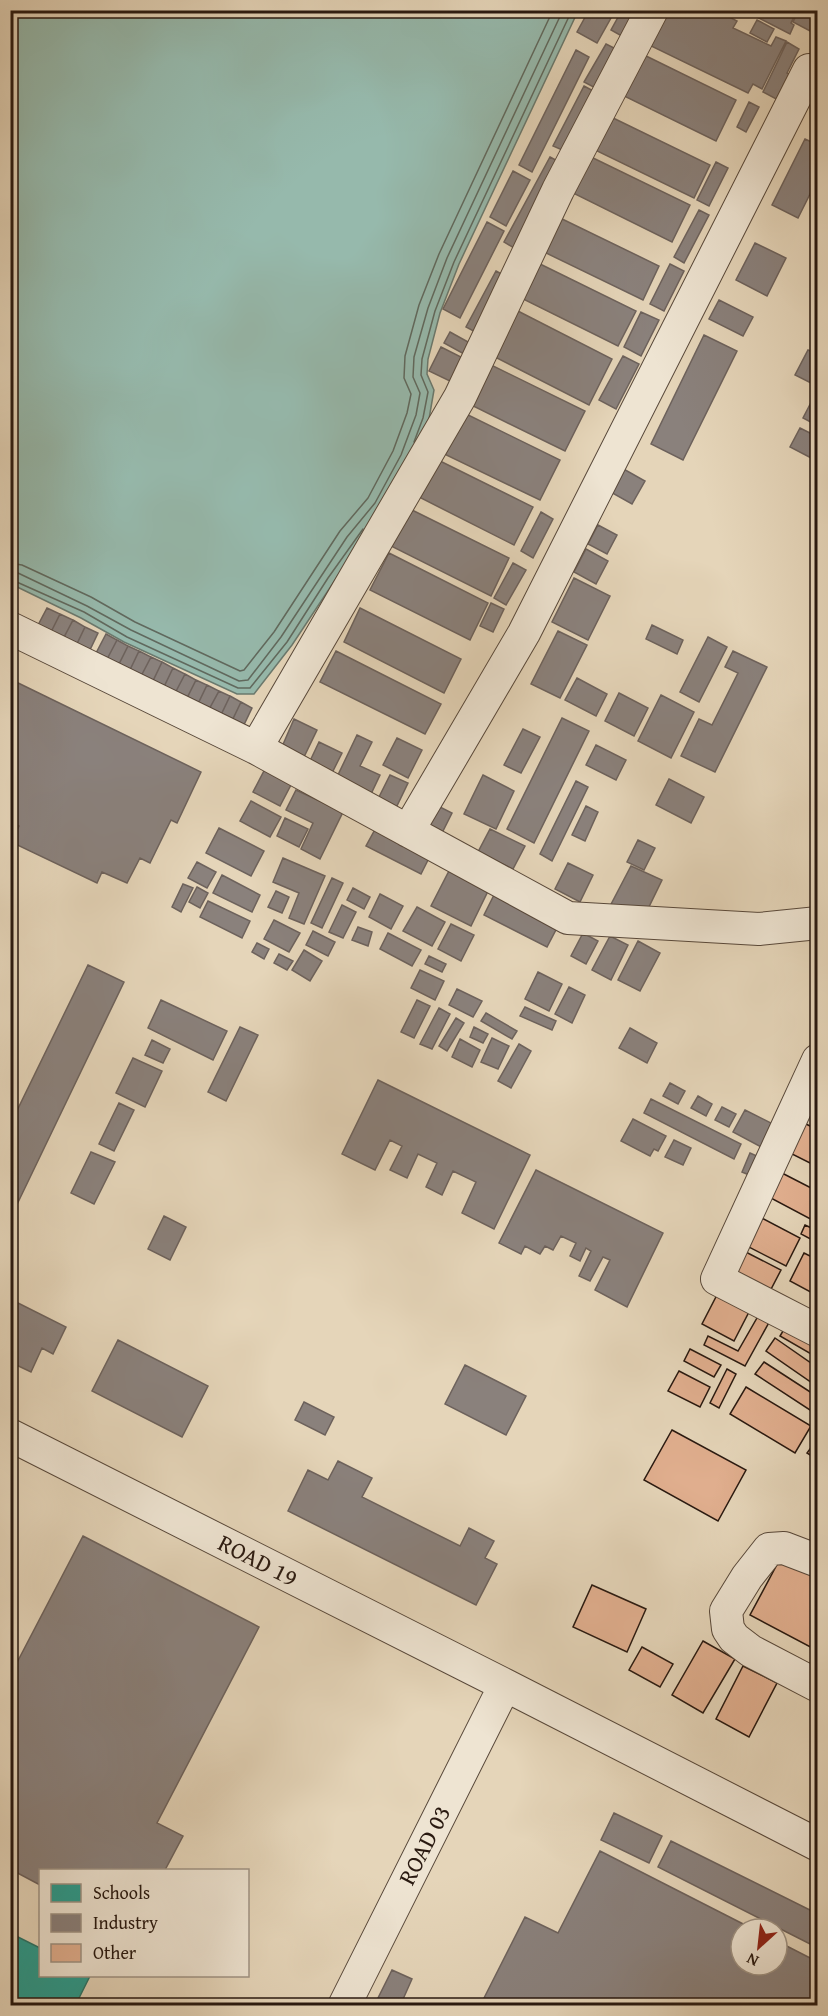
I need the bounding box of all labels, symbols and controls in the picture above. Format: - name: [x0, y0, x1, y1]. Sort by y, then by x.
- street label: ROAD 19: [212, 1525, 304, 1595]
- street label: ROAD 03: [389, 1799, 459, 1891]
- legend: [39, 1869, 249, 1977]
- text: Schools: [93, 1879, 150, 1906]
- text: Industry: [93, 1909, 158, 1936]
- north arrow: [729, 1917, 789, 1977]
- text: Other: [93, 1939, 137, 1966]
- text: N: [742, 1947, 762, 1973]

